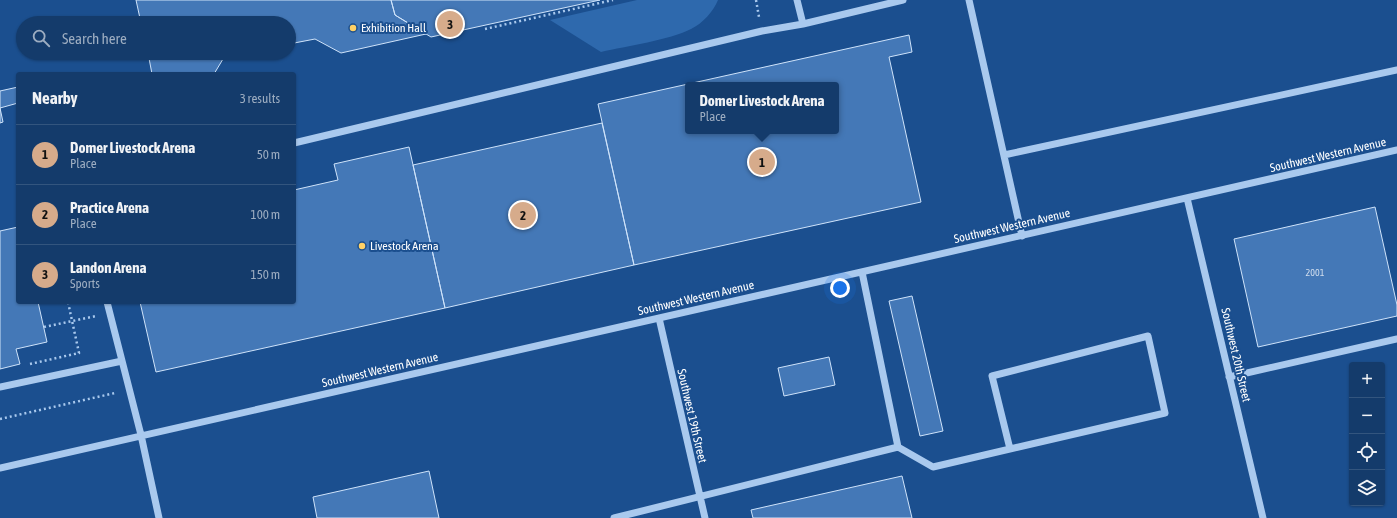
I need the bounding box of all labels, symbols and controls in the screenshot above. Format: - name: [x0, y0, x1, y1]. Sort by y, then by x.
- pin: 3: [437, 9, 463, 39]
- search box: [16, 16, 296, 60]
- place label: Exhibition Hall: [361, 21, 427, 35]
- marker: Exhibition Hall: [348, 23, 358, 33]
- icon: search: [30, 27, 52, 49]
- text: Search here: [62, 30, 127, 47]
- popup: [685, 82, 839, 134]
- text: Nearby: [32, 88, 78, 108]
- text: 3 results: [240, 91, 280, 106]
- text: Domer Livestock Arena: [699, 92, 825, 109]
- text: Place: [699, 109, 726, 124]
- street label: Southwest Western Avenue: [1269, 135, 1387, 175]
- text: Domer Livestock Arena: [70, 139, 195, 156]
- text: 1: [42, 147, 48, 162]
- text: 50 m: [257, 147, 280, 162]
- pin: 1: [749, 147, 775, 177]
- text: Place: [70, 156, 97, 171]
- text: Practice Arena: [70, 199, 149, 216]
- pin: 2: [510, 200, 536, 230]
- street label: Southwest Western Avenue: [953, 206, 1071, 246]
- text: 2: [42, 207, 48, 222]
- text: 100 m: [251, 207, 280, 222]
- text: Place: [70, 216, 97, 231]
- place label: Livestock Arena: [370, 239, 439, 253]
- marker: Livestock Arena: [357, 241, 367, 251]
- text: Landon Arena: [70, 259, 146, 276]
- text: 3: [42, 267, 48, 282]
- text: 150 m: [251, 267, 280, 282]
- house number: 2001: [1306, 267, 1325, 278]
- text: Sports: [70, 276, 100, 291]
- street label: Southwest Western Avenue: [637, 278, 755, 318]
- your location: [830, 278, 850, 298]
- street label: Southwest 20th Street: [1218, 307, 1254, 404]
- street label: Southwest Western Avenue: [321, 350, 439, 390]
- map controls: [1349, 362, 1385, 506]
- button: +: [1349, 362, 1385, 398]
- street label: Southwest 19th Street: [674, 368, 710, 465]
- button: −: [1349, 398, 1385, 434]
- button: locate: [1349, 434, 1385, 470]
- button: layers: [1349, 470, 1385, 506]

